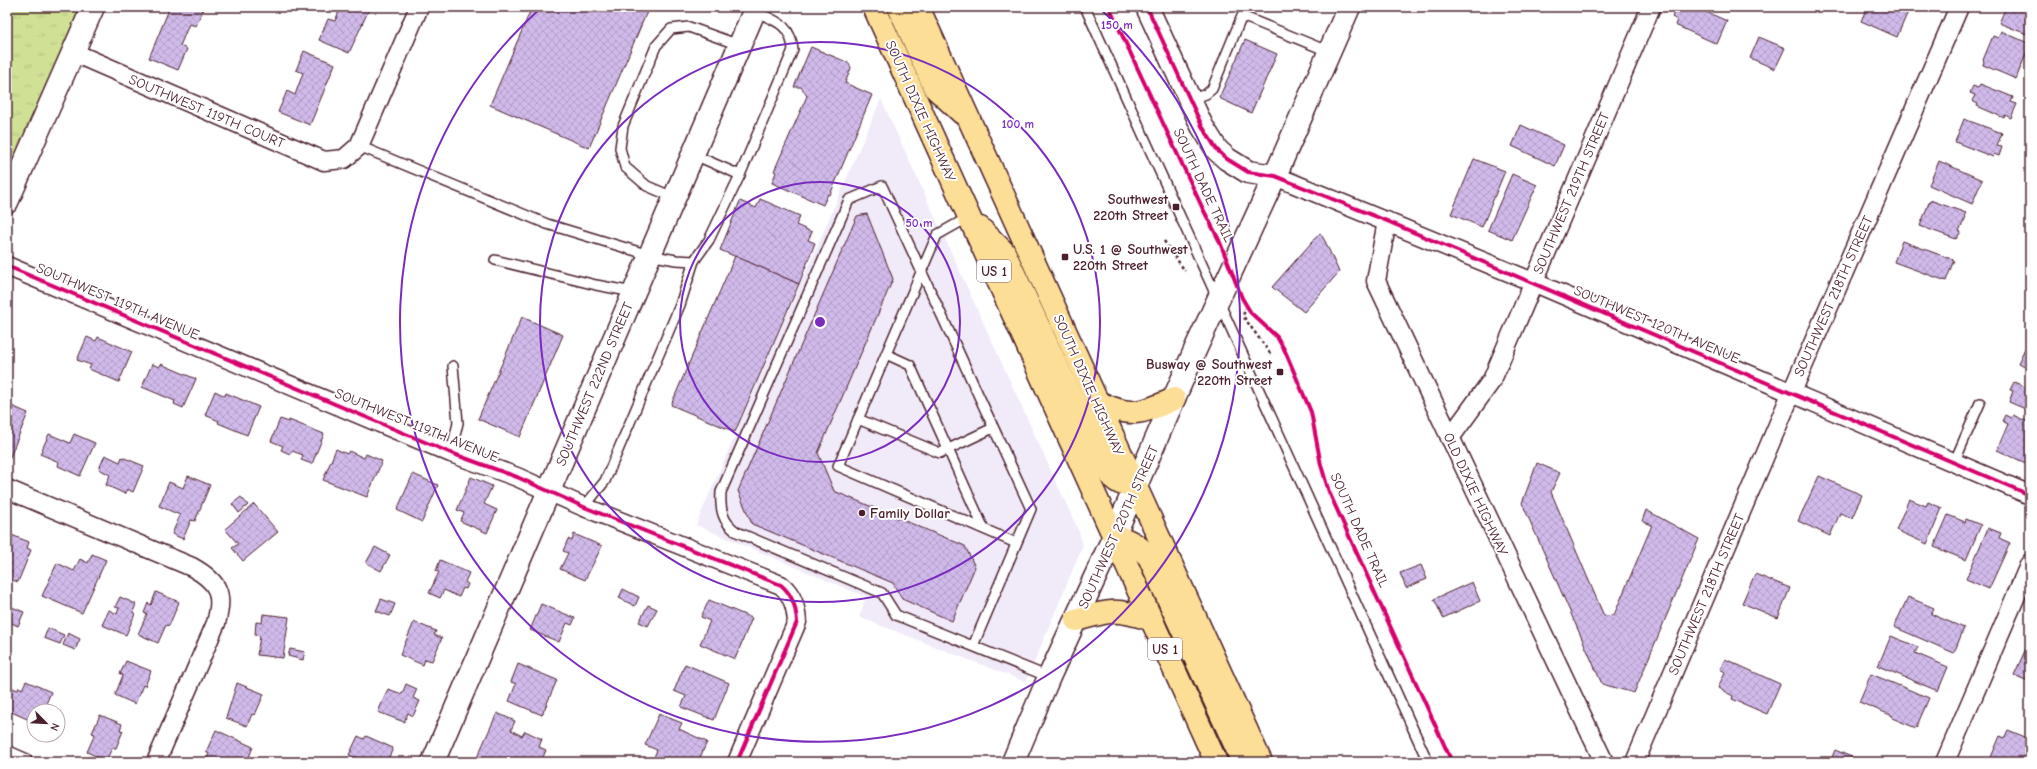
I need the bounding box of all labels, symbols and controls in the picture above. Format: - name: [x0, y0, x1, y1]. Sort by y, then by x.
- text: 150 m: [1101, 18, 1133, 32]
- street label: SOUTH DIXIE HIGHWAY: [882, 38, 960, 185]
- street label: SOUTHWEST 119TH COURT: [126, 71, 288, 152]
- street label: SOUTHWEST 219TH STREET: [1530, 109, 1614, 277]
- text: 100 m: [1002, 117, 1034, 131]
- street label: SOUTH DADE TRAIL: [1170, 126, 1237, 245]
- place label: Southwest 220th Street: [1093, 191, 1168, 224]
- marker: Southwest 220th Street: [1171, 202, 1181, 212]
- street label: SOUTHWEST 218TH STREET: [1790, 213, 1877, 379]
- text: 50 m: [905, 216, 933, 230]
- place label: U.S. 1 @ Southwest 220th Street: [1073, 241, 1188, 274]
- marker: U.S. 1 @ Southwest 220th Street: [1060, 252, 1070, 262]
- street label: SOUTHWEST 119TH AVENUE: [34, 259, 202, 344]
- road number: US 1: [977, 260, 1011, 282]
- street label: SOUTHWEST 120TH AVENUE: [1571, 282, 1742, 367]
- street label: SOUTHWEST 222ND STREET: [552, 299, 637, 469]
- street label: SOUTH DIXIE HIGHWAY: [1050, 312, 1128, 459]
- centre of rings: [813, 315, 827, 329]
- place label: Busway @ Southwest 220th Street: [1146, 356, 1272, 389]
- marker: Busway @ Southwest 220th Street: [1275, 367, 1285, 377]
- street label: SOUTHWEST 119TH AVENUE: [332, 385, 501, 466]
- street label: OLD DIXIE HIGHWAY: [1440, 430, 1512, 559]
- street label: SOUTHWEST 220TH STREET: [1075, 442, 1162, 612]
- street label: SOUTH DADE TRAIL: [1327, 470, 1392, 590]
- place label: Family Dollar: [870, 505, 950, 522]
- marker: Family Dollar: [857, 508, 867, 518]
- street label: SOUTHWEST 218TH STREET: [1665, 510, 1749, 678]
- road number: US 1: [1148, 638, 1182, 660]
- north arrow: [26, 703, 66, 743]
- text: N: [47, 721, 62, 733]

